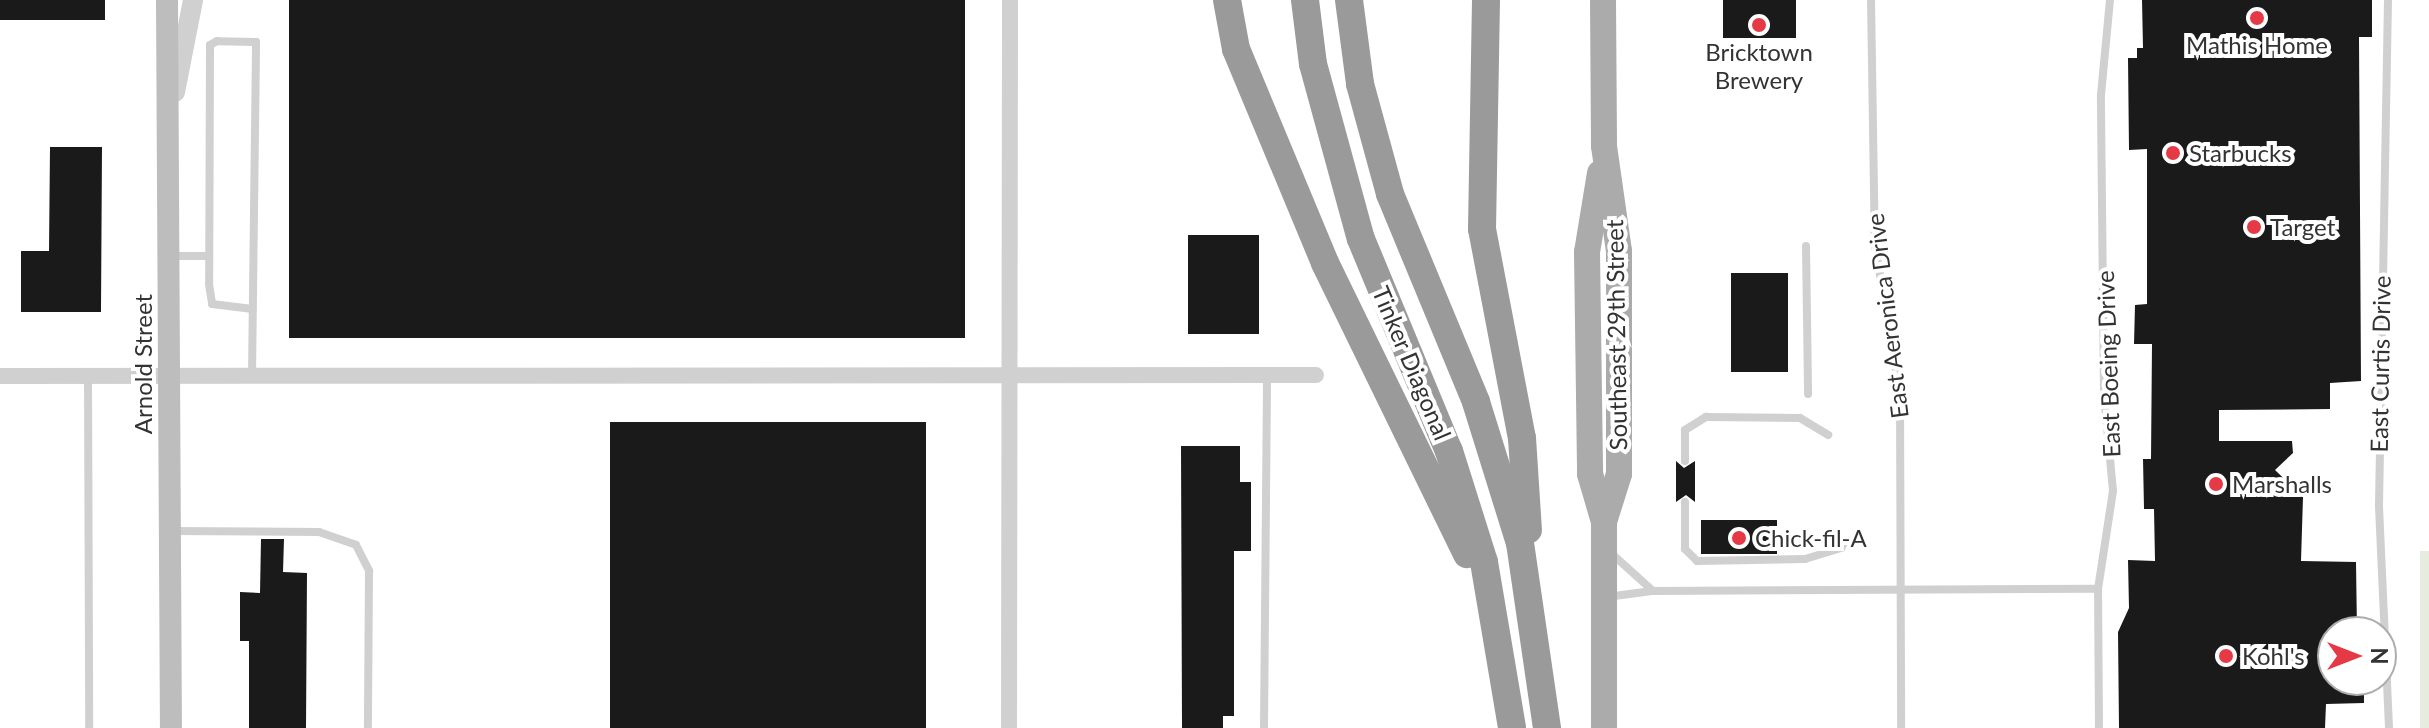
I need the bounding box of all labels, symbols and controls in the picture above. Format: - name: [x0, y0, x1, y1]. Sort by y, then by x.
- marker: Mathis Home: [2248, 9, 2266, 27]
- marker: Bricktown Brewery: [1750, 16, 1768, 34]
- place label: Mathis Home: [2186, 31, 2328, 59]
- place label: Bricktown Brewery: [1705, 38, 1813, 94]
- place label: Starbucks: [2189, 139, 2292, 167]
- marker: Starbucks: [2164, 144, 2182, 162]
- street label: East Aeronica Drive: [1860, 211, 1914, 421]
- place label: Target: [2270, 213, 2335, 241]
- marker: Target: [2245, 218, 2263, 236]
- street label: Southeast 29th Street: [1600, 219, 1632, 451]
- street label: East Boeing Drive: [2090, 270, 2126, 458]
- street label: East Curtis Drive: [2364, 275, 2396, 453]
- street label: Tinker Diagonal: [1367, 281, 1457, 445]
- street label: Arnold Street: [129, 294, 157, 434]
- place label: Marshalls: [2232, 470, 2332, 498]
- marker: Marshalls: [2207, 475, 2225, 493]
- place label: Chick-fil-A: [1755, 524, 1867, 552]
- marker: Chick-fil-A: [1730, 529, 1748, 547]
- north arrow: [2317, 616, 2397, 696]
- place label: Kohl's: [2242, 642, 2305, 670]
- marker: Kohl's: [2217, 647, 2235, 665]
- text: N: [2366, 648, 2393, 664]

